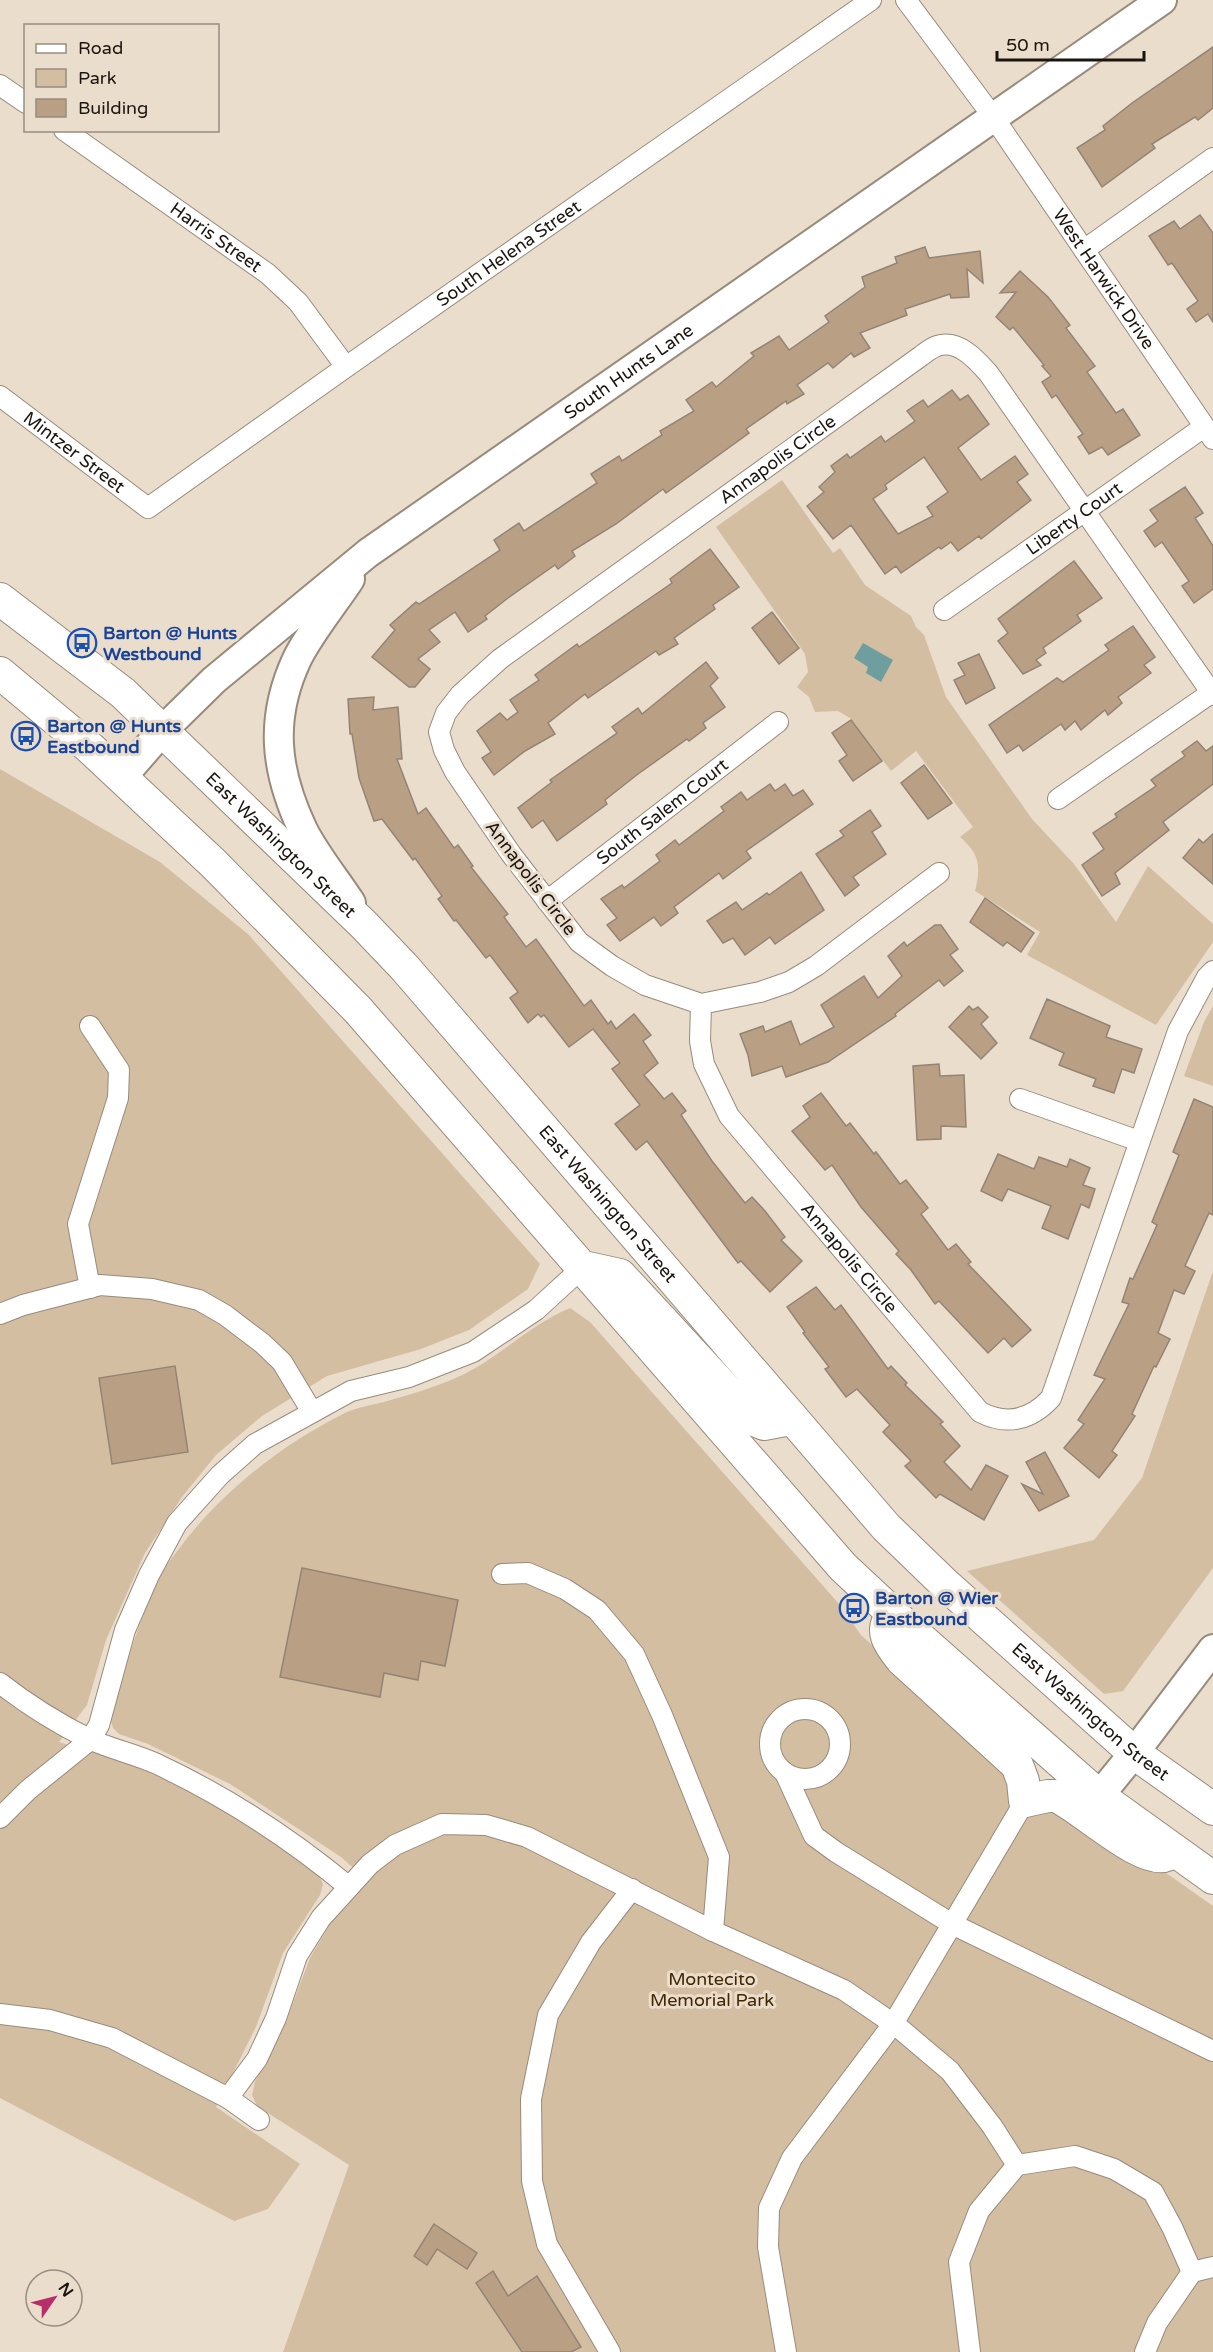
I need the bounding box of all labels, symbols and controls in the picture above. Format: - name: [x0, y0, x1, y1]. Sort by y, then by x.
- legend: [24, 24, 219, 132]
- scale bar: [997, 24, 1144, 62]
- text: 50 m: [1006, 34, 1050, 56]
- text: Road: [78, 37, 123, 59]
- text: Park: [78, 67, 117, 89]
- text: Building: [78, 97, 148, 119]
- street label: South Helena Street: [432, 195, 585, 311]
- street label: Harris Street: [166, 197, 266, 277]
- street label: West Harwick Drive: [1048, 204, 1160, 354]
- street label: South Hunts Lane: [560, 319, 697, 424]
- street label: Mintzer Street: [19, 407, 129, 498]
- street label: Annapolis Circle: [715, 410, 840, 509]
- street label: Liberty Court: [1022, 477, 1126, 560]
- place label: Barton @ Hunts Westbound: [103, 622, 238, 665]
- bus stop icon: Barton @ Hunts Westbound: [66, 627, 98, 659]
- place label: Barton @ Hunts Eastbound: [47, 715, 182, 758]
- bus stop icon: Barton @ Hunts Eastbound: [10, 720, 42, 752]
- street label: South Salem Court: [592, 754, 733, 869]
- street label: East Washington Street: [201, 768, 361, 923]
- street label: Annapolis Circle: [481, 816, 581, 940]
- street label: East Washington Street: [534, 1121, 682, 1287]
- street label: Annapolis Circle: [796, 1198, 902, 1318]
- place label: Barton @ Wier Eastbound: [875, 1587, 999, 1630]
- bus stop icon: Barton @ Wier Eastbound: [838, 1592, 870, 1624]
- street label: East Washington Street: [1007, 1638, 1173, 1785]
- park label: Montecito Memorial Park: [650, 1968, 774, 2011]
- north arrow: [24, 2268, 84, 2328]
- text: N: [54, 2279, 77, 2301]

